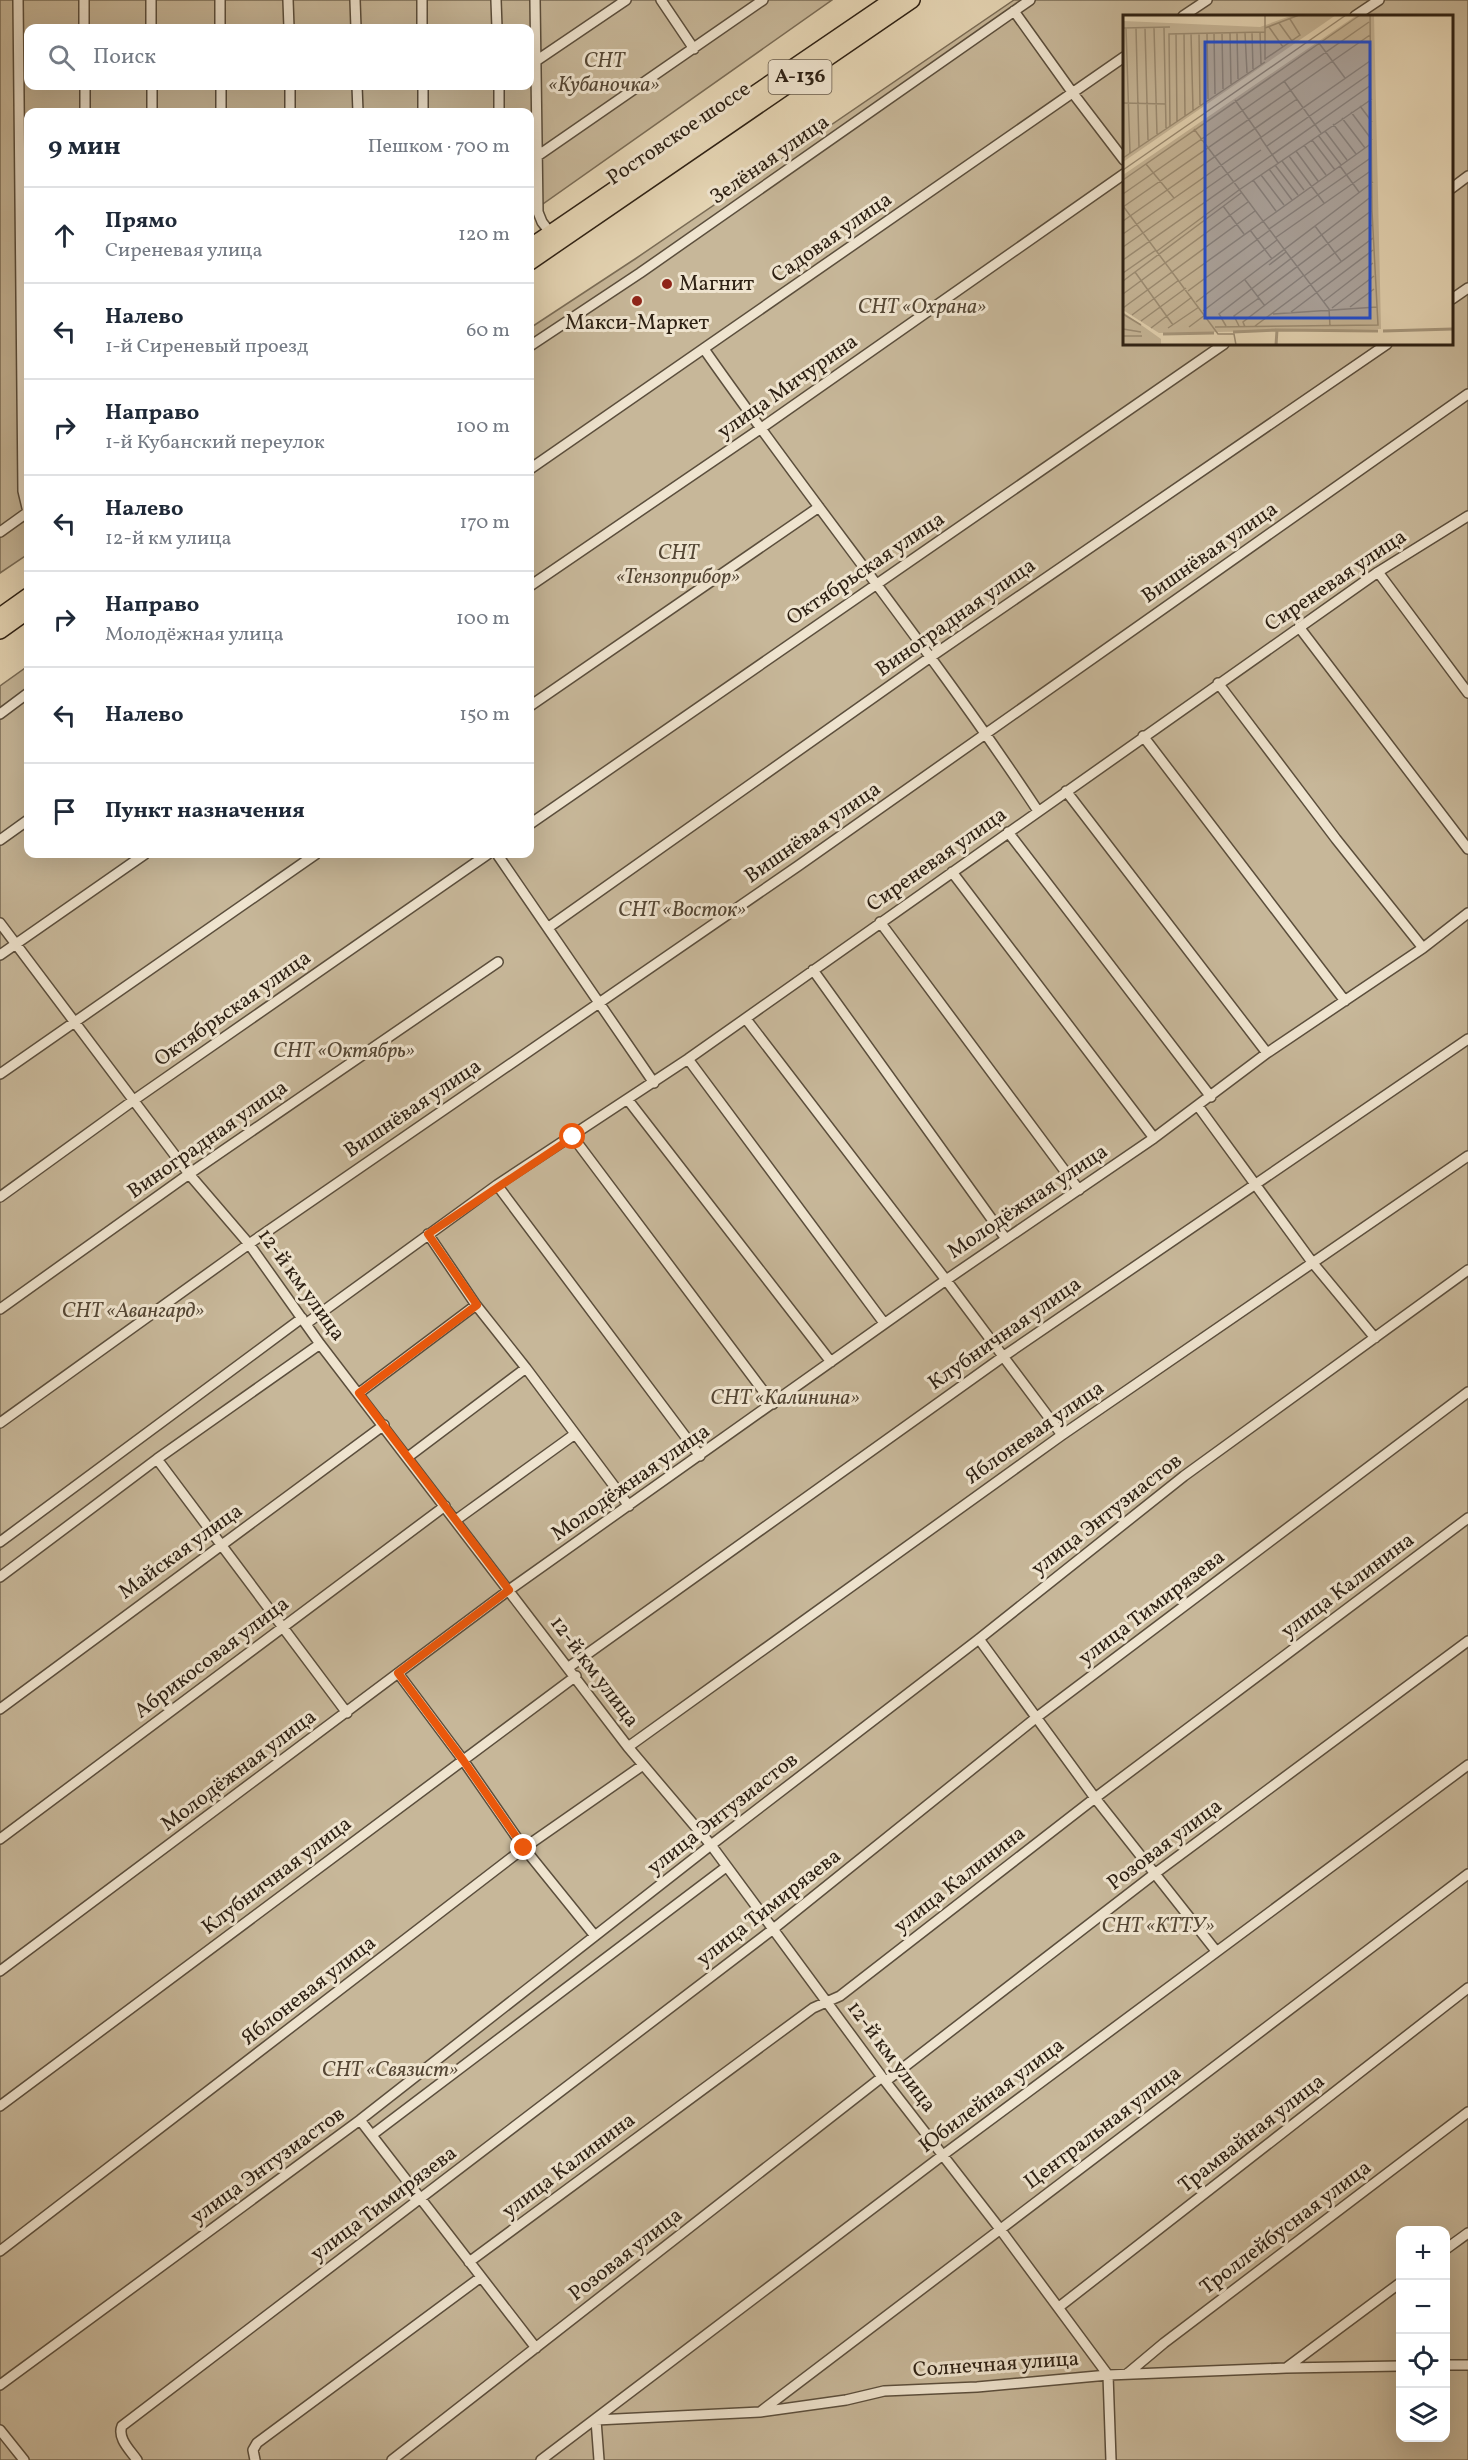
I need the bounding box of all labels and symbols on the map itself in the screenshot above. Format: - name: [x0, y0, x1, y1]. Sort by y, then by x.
- inset map: [1123, 15, 1453, 345]
- park label: СНТ «Кубаночка»: [548, 47, 660, 100]
- road number: А-136: [768, 60, 832, 94]
- street label: Ростовское шоссе: [601, 75, 757, 193]
- street label: Зелёная улица: [705, 108, 835, 212]
- street label: Садовая улица: [766, 186, 898, 290]
- place label: Магнит: [679, 270, 755, 299]
- marker: Магнит: [660, 277, 674, 291]
- park label: СНТ «Охрана»: [858, 293, 986, 322]
- marker: Макси-Маркет: [630, 294, 644, 308]
- place label: Макси-Маркет: [565, 309, 709, 338]
- street label: улица Мичурина: [712, 328, 864, 446]
- street label: Вишнёвая улица: [1136, 495, 1284, 611]
- street label: Октябрьская улица: [781, 505, 951, 633]
- street label: Сиреневая улица: [1259, 523, 1413, 639]
- park label: СНТ «Тензоприбор»: [616, 539, 740, 592]
- street label: Виноградная улица: [870, 552, 1042, 684]
- street label: Вишнёвая улица: [739, 775, 887, 891]
- street label: Сиреневая улица: [861, 801, 1013, 919]
- park label: СНТ «Восток»: [618, 896, 746, 925]
- street label: Октябрьская улица: [149, 944, 317, 1074]
- park label: СНТ «Октябрь»: [273, 1037, 415, 1066]
- street label: Вишнёвая улица: [339, 1052, 487, 1166]
- street label: Виноградная улица: [122, 1074, 294, 1206]
- route start: [559, 1123, 585, 1149]
- street label: Молодёжная улица: [942, 1137, 1114, 1267]
- street label: 12-й км улица: [250, 1223, 352, 1347]
- street label: Клубничная улица: [923, 1270, 1087, 1398]
- park label: СНТ «Авангард»: [62, 1297, 204, 1326]
- street label: Яблоневая улица: [959, 1374, 1111, 1492]
- park label: СНТ «Калинина»: [710, 1384, 860, 1413]
- street label: Молодёжная улица: [546, 1417, 716, 1549]
- street label: улица Энтузиастов: [1025, 1447, 1189, 1583]
- street label: Майская улица: [113, 1497, 249, 1607]
- street label: улица Калинина: [1275, 1526, 1421, 1646]
- street label: улица Тимирязева: [1073, 1543, 1231, 1673]
- street label: Абрикосовая улица: [128, 1590, 296, 1726]
- street label: 12-й км улица: [542, 1610, 646, 1734]
- street label: Молодёжная улица: [155, 1703, 323, 1839]
- street label: улица Энтузиастов: [641, 1746, 805, 1882]
- street label: Розовая улица: [1101, 1792, 1229, 1898]
- street label: Клубничная улица: [196, 1810, 358, 1942]
- street label: улица Калинина: [888, 1819, 1032, 1941]
- route end: [510, 1834, 536, 1860]
- street label: улица Тимирязева: [691, 1842, 847, 1974]
- park label: СНТ «КТТУ»: [1102, 1912, 1214, 1941]
- street label: Яблоневая улица: [235, 1929, 383, 2053]
- street label: 12-й км улица: [839, 1995, 943, 2119]
- street label: Юбилейная улица: [913, 2032, 1071, 2160]
- park label: СНТ «Связист»: [322, 2056, 458, 2085]
- street label: Центральная улица: [1018, 2059, 1188, 2197]
- street label: Трамвайная улица: [1173, 2068, 1331, 2200]
- street label: улица Энтузиастов: [185, 2100, 351, 2232]
- street label: улица Калинина: [496, 2106, 642, 2226]
- street label: улица Тимирязева: [305, 2139, 463, 2269]
- street label: Троллейбусная улица: [1194, 2154, 1378, 2302]
- street label: Розовая улица: [563, 2201, 689, 2309]
- street label: Солнечная улица: [912, 2345, 1080, 2385]

